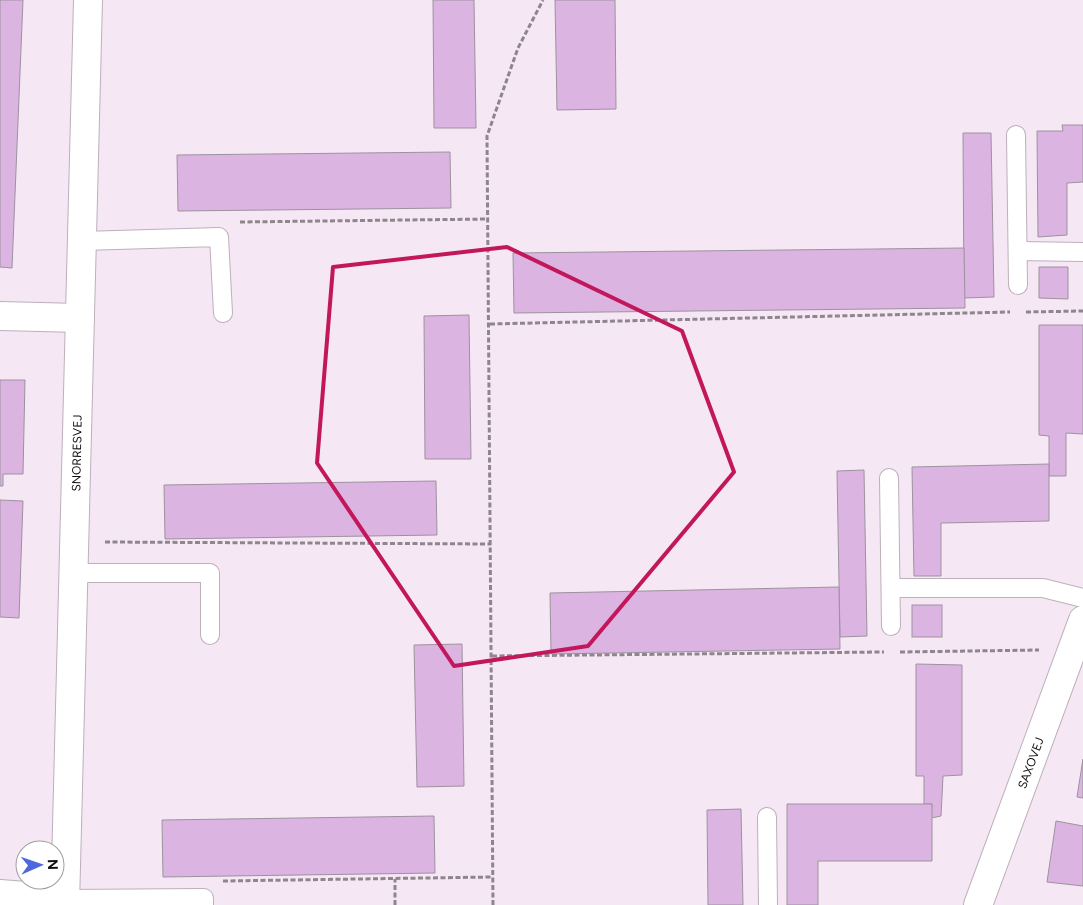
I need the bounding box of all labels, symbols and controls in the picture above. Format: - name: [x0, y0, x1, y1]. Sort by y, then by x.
- street label: SNORRESVEJ: [69, 414, 85, 492]
- street label: SAXOVEJ: [1015, 735, 1047, 791]
- north arrow: [15, 840, 65, 890]
- text: N: [44, 859, 61, 870]

